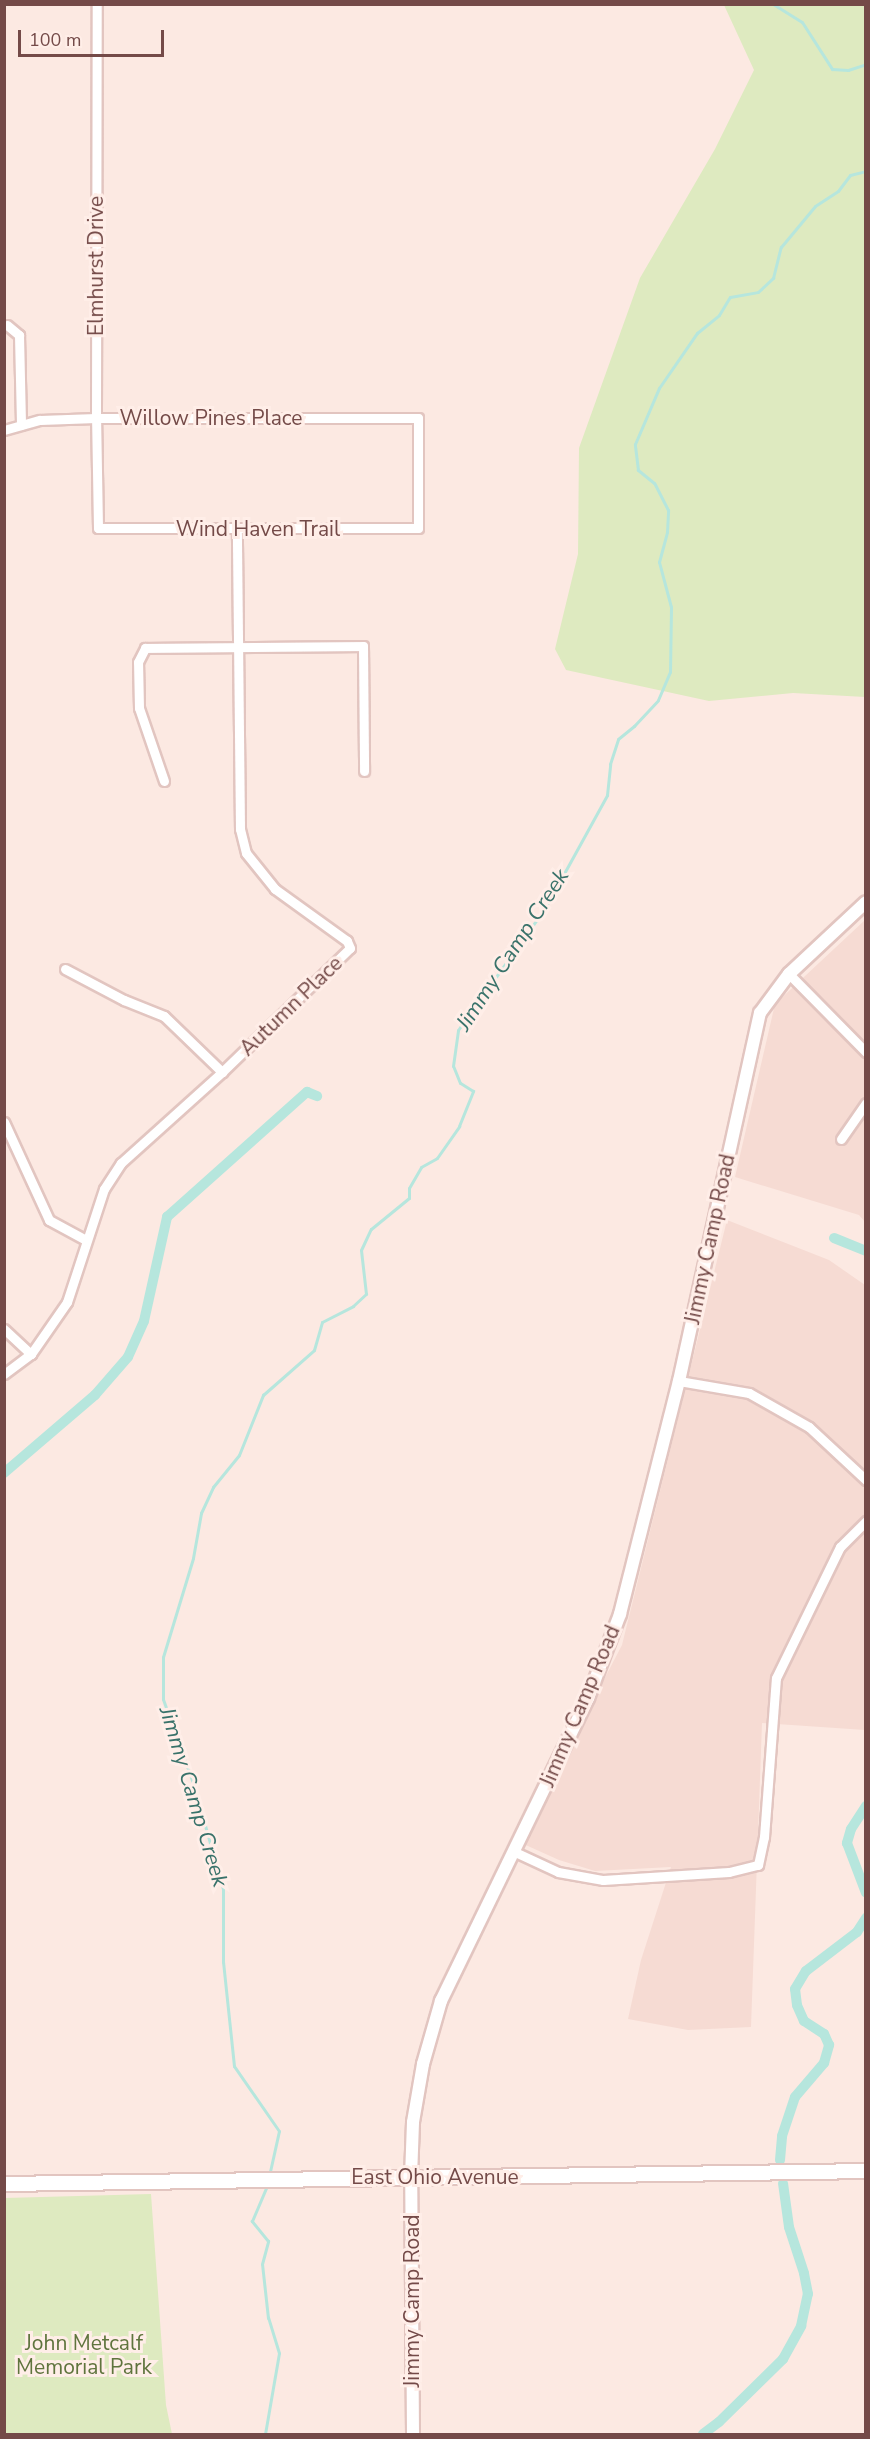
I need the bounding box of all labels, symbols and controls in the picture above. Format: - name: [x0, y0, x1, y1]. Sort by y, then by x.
- scale bar: [21, 18, 166, 56]
- text: 100 m: [29, 28, 81, 52]
- street label: Elmhurst Drive: [83, 196, 109, 336]
- street label: Willow Pines Place: [120, 405, 302, 431]
- street label: Wind Haven Trail: [176, 516, 340, 542]
- water label: Jimmy Camp Creek: [451, 864, 575, 1036]
- street label: Autumn Place: [234, 951, 348, 1061]
- street label: Jimmy Camp Road: [680, 1152, 740, 1326]
- street label: Jimmy Camp Road: [535, 1621, 625, 1791]
- water label: Jimmy Camp Creek: [153, 1704, 233, 1890]
- street label: East Ohio Avenue: [351, 2164, 519, 2190]
- street label: Jimmy Camp Road: [399, 2214, 425, 2388]
- park label: John Metcalf Memorial Park: [16, 2330, 152, 2380]

